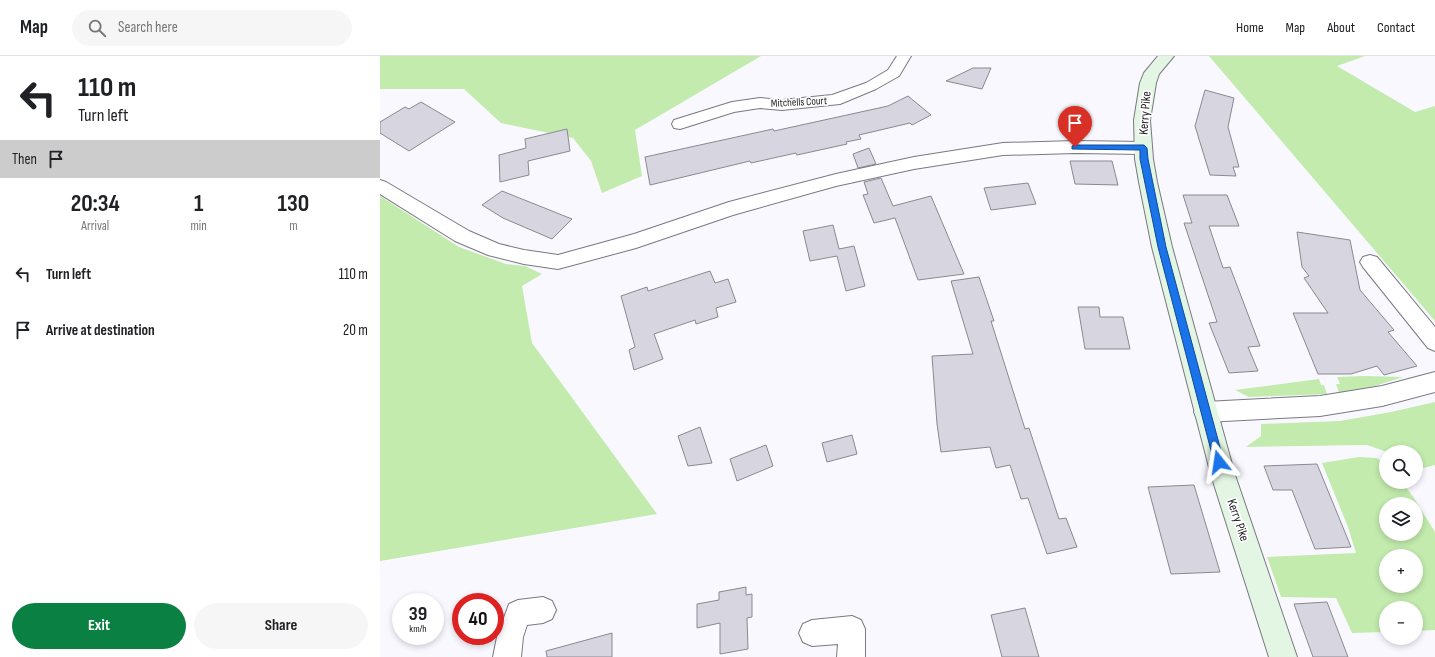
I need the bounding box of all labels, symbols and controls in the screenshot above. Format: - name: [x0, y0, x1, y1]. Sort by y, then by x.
- search box: [72, 10, 352, 46]
- text: Map: [20, 16, 48, 39]
- icon: search: [86, 17, 108, 39]
- text: Search here: [118, 18, 178, 37]
- text: Home: [1236, 19, 1264, 36]
- text: Map: [1286, 19, 1305, 36]
- text: About: [1327, 19, 1355, 36]
- text: Contact: [1377, 19, 1415, 36]
- text: 110 m: [78, 71, 136, 104]
- icon: left: [12, 72, 64, 124]
- street label: Kerry Pike: [1136, 91, 1154, 135]
- street label: Mitchells Court: [771, 94, 828, 110]
- text: Turn left: [78, 105, 129, 126]
- pin: [1058, 106, 1092, 147]
- icon: arrive: [1064, 112, 1086, 134]
- icon: arrive: [45, 148, 67, 170]
- text: Then: [12, 150, 37, 169]
- text: 20:34: [71, 189, 120, 218]
- text: 1: [194, 189, 203, 218]
- text: 130: [278, 189, 309, 218]
- text: Arrival: [81, 218, 109, 234]
- text: min: [191, 218, 207, 234]
- text: m: [289, 218, 298, 234]
- icon: left: [12, 263, 34, 285]
- text: Turn left: [46, 265, 91, 284]
- text: 110 m: [339, 265, 368, 284]
- icon: arrive: [12, 319, 34, 341]
- text: Arrive at destination: [46, 321, 155, 340]
- text: 20 m: [343, 321, 368, 340]
- position arrow: [1198, 441, 1240, 483]
- map controls: [1379, 445, 1423, 645]
- button: search: [1379, 445, 1423, 489]
- street label: Kerry Pike: [1223, 497, 1253, 543]
- button: layers: [1379, 497, 1423, 541]
- button: +: [1379, 549, 1423, 593]
- speed limit sign: 40: [452, 593, 504, 645]
- button: −: [1379, 601, 1423, 645]
- text: 39: [409, 602, 427, 626]
- button: Exit: [12, 603, 186, 649]
- button: Share: [194, 603, 368, 649]
- text: km/h: [409, 623, 427, 635]

